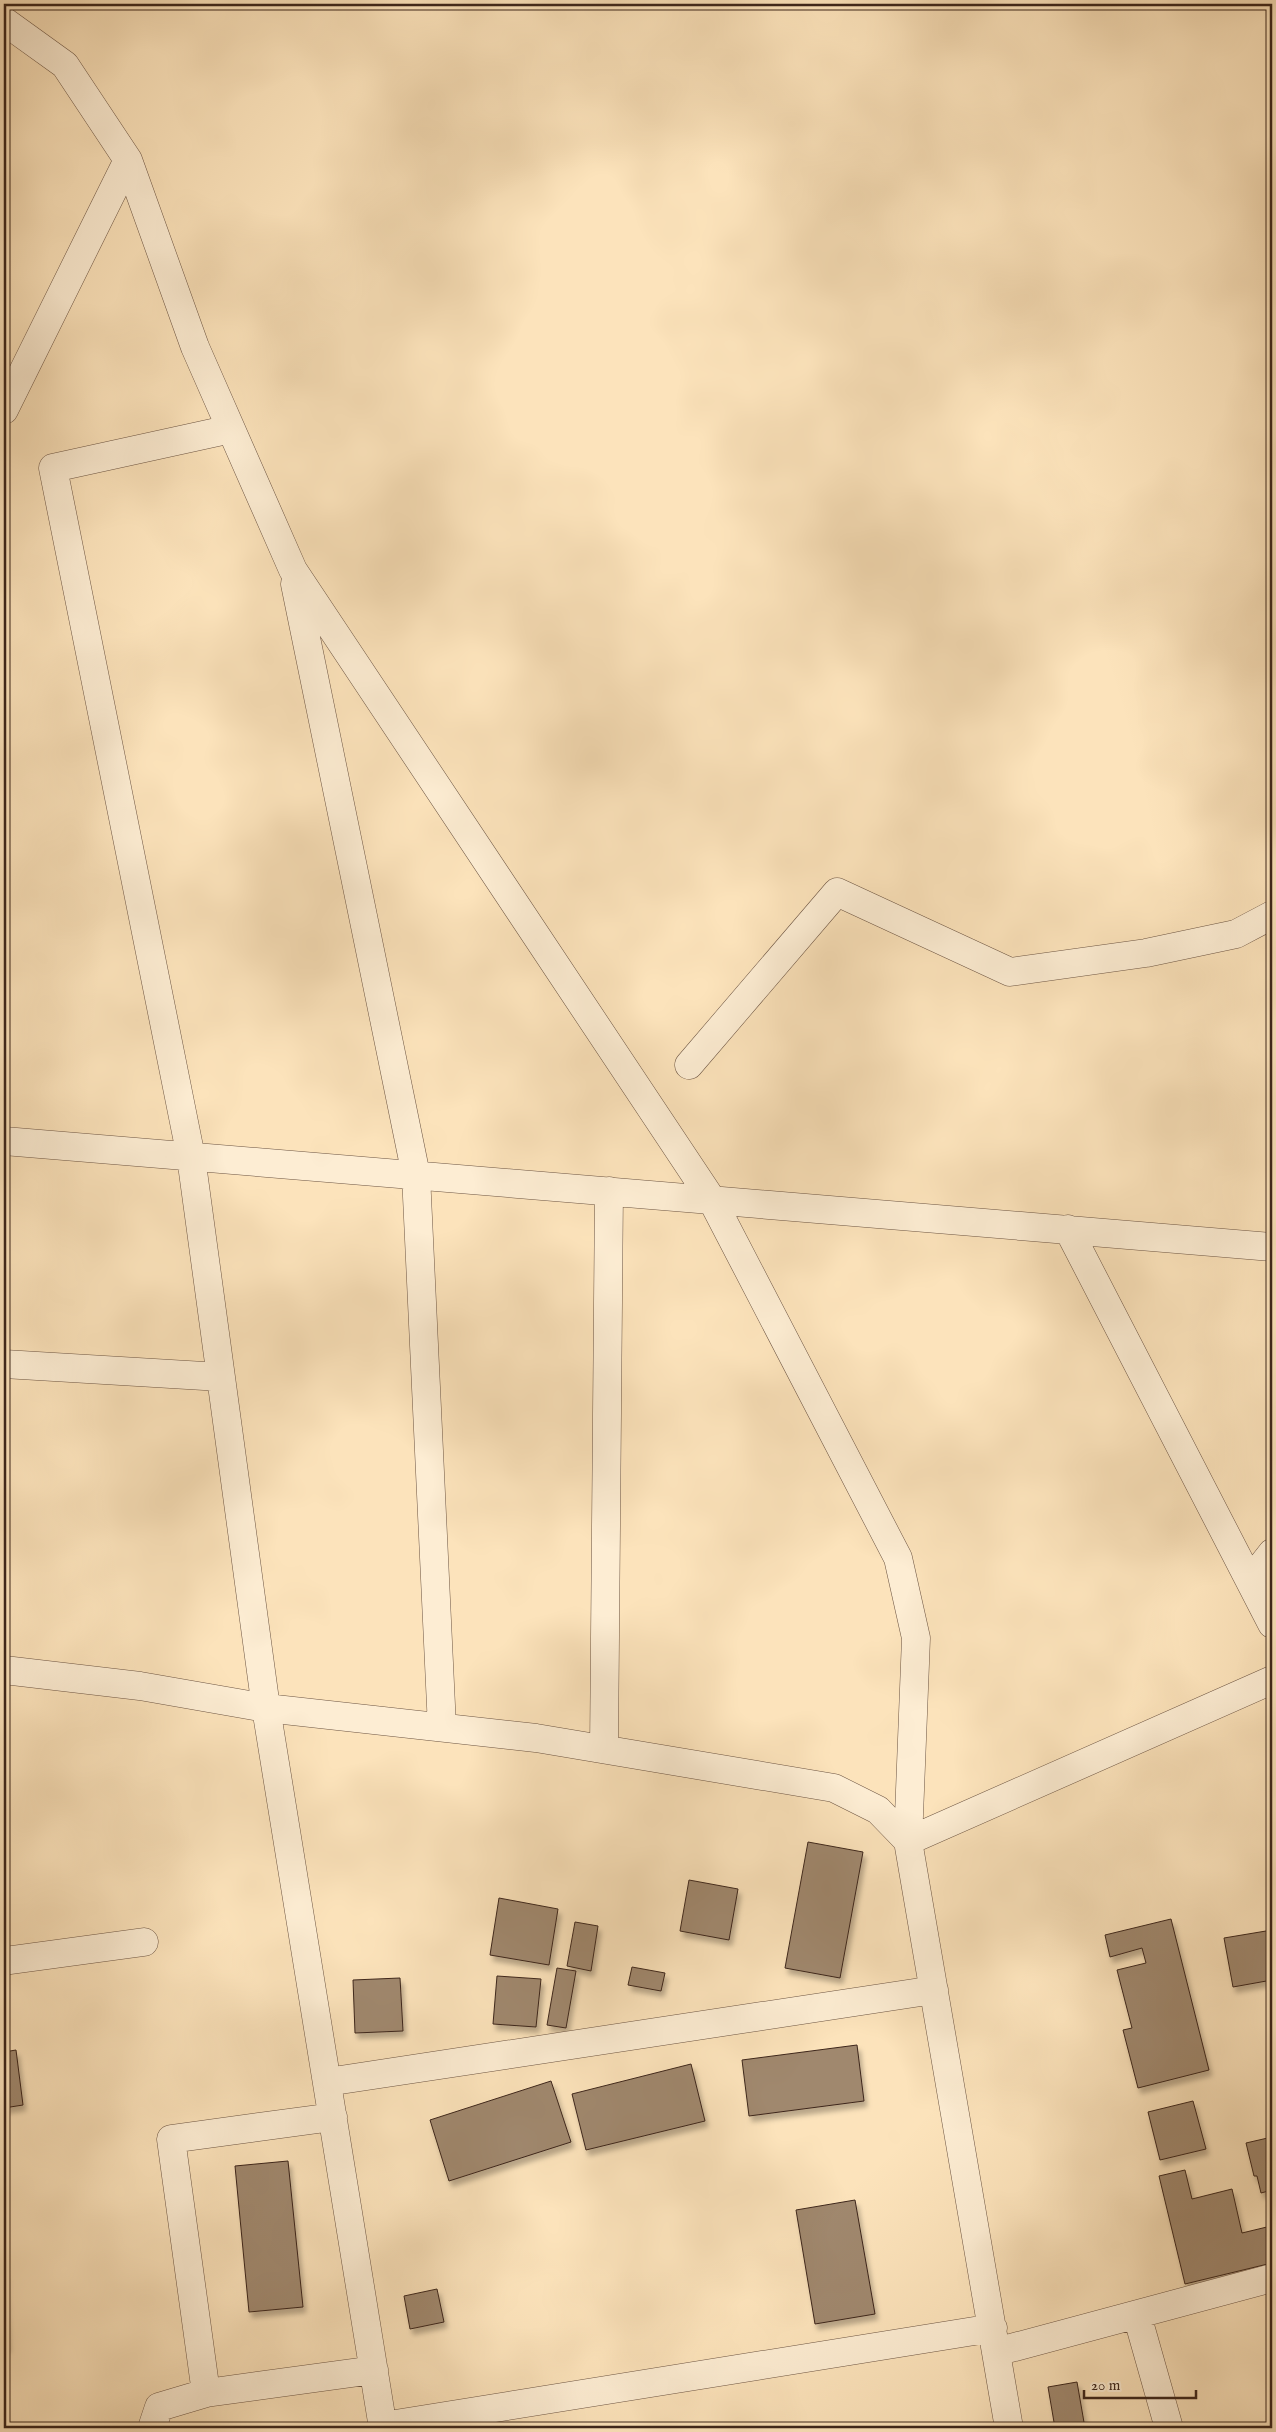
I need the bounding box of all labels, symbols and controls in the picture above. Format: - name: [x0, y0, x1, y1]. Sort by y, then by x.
- scale bar: [1084, 2367, 1196, 2399]
- text: 20 m: [1091, 2376, 1121, 2395]

